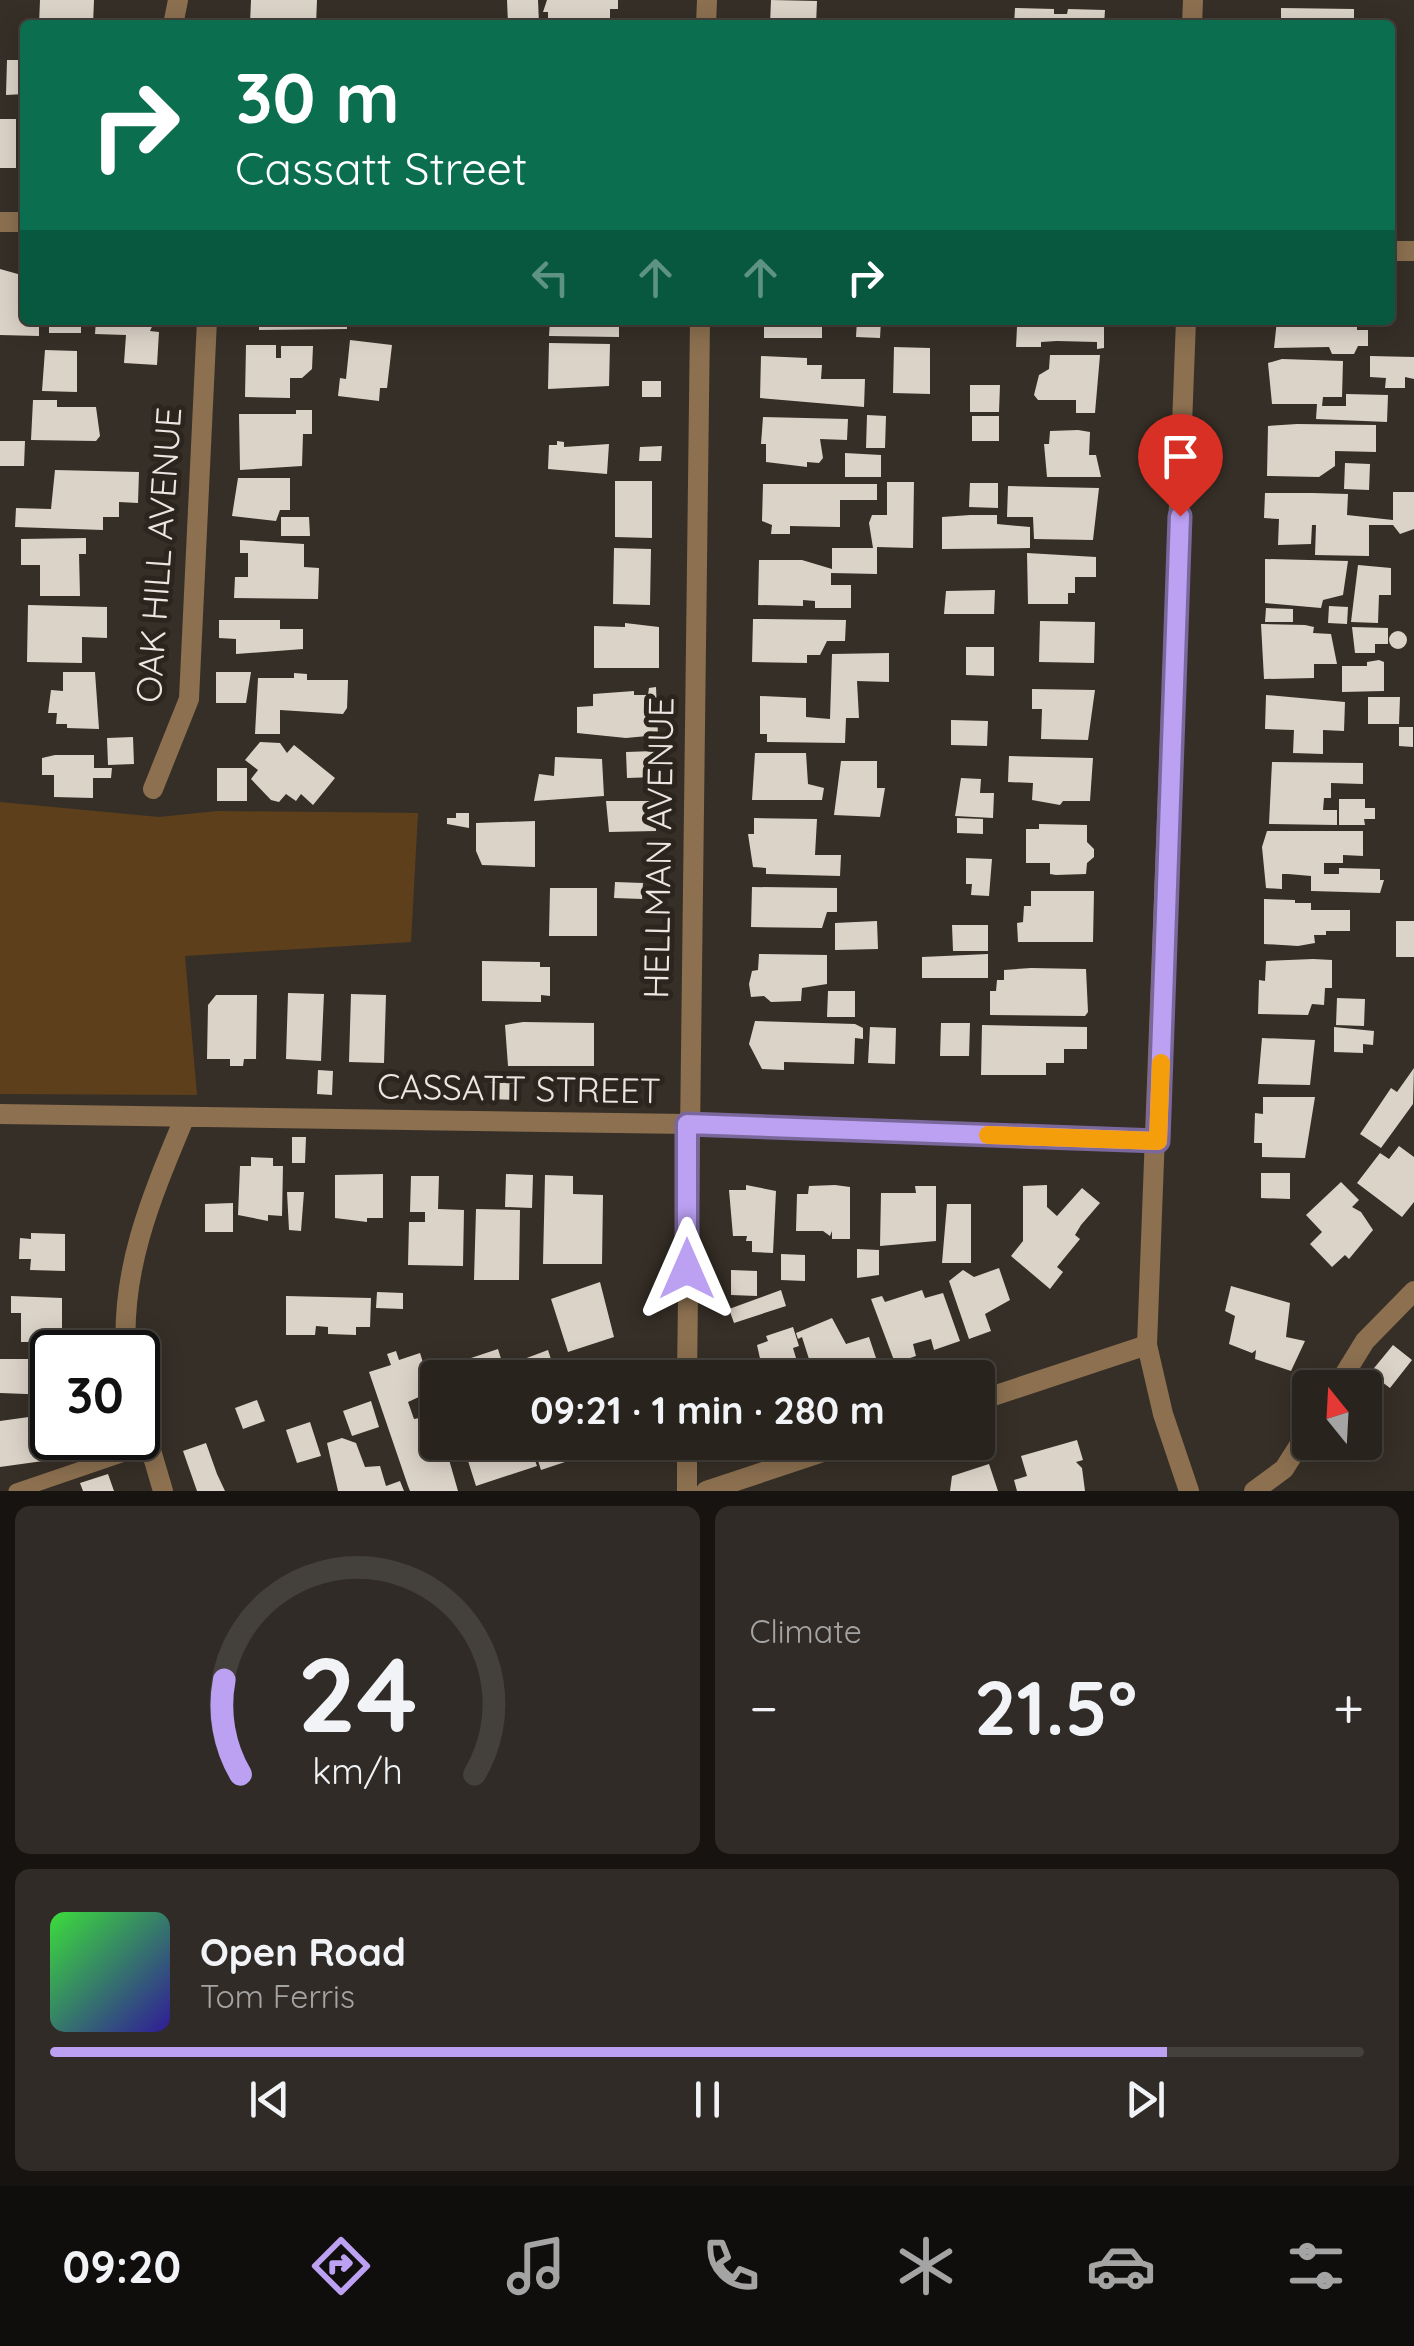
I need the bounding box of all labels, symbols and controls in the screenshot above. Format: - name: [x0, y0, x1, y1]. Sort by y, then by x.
- text: 30 m: [235, 53, 400, 141]
- icon: right: [70, 60, 200, 190]
- text: Cassatt Street: [235, 140, 527, 196]
- icon: left: [523, 250, 578, 305]
- icon: ahead: [628, 250, 683, 305]
- icon: ahead: [733, 250, 788, 305]
- icon: right: [838, 250, 893, 305]
- street label: OAK HILL AVENUE: [126, 406, 190, 704]
- pin: [1138, 414, 1223, 517]
- icon: arrive: [1153, 429, 1208, 484]
- street label: HELLMAN AVENUE: [633, 697, 683, 999]
- street label: CASSATT STREET: [377, 1064, 661, 1112]
- position arrow: [635, 1217, 739, 1321]
- speed limit sign: 30: [30, 1330, 160, 1460]
- north arrow: [1292, 1370, 1382, 1460]
- map controls: [1292, 1370, 1382, 1460]
- text: 09:21 · 1 min · 280 m: [530, 1386, 885, 1434]
- text: Climate: [750, 1611, 862, 1651]
- text: 24: [297, 1628, 417, 1758]
- text: 21.5°: [974, 1660, 1137, 1754]
- text: −: [750, 1673, 778, 1742]
- text: +: [1333, 1673, 1364, 1742]
- text: km/h: [312, 1748, 403, 1793]
- text: Open Road: [200, 1928, 406, 1976]
- text: Tom Ferris: [200, 1976, 355, 2016]
- icon: previous: [242, 2072, 297, 2127]
- icon: pause: [680, 2072, 735, 2127]
- icon: next: [1118, 2072, 1173, 2127]
- icon: directions: [306, 2231, 376, 2301]
- icon: music: [501, 2231, 571, 2301]
- icon: phone: [696, 2231, 766, 2301]
- icon: climate: [891, 2231, 961, 2301]
- icon: car: [1086, 2231, 1156, 2301]
- icon: filters: [1281, 2231, 1351, 2301]
- text: 09:20: [63, 2238, 181, 2294]

